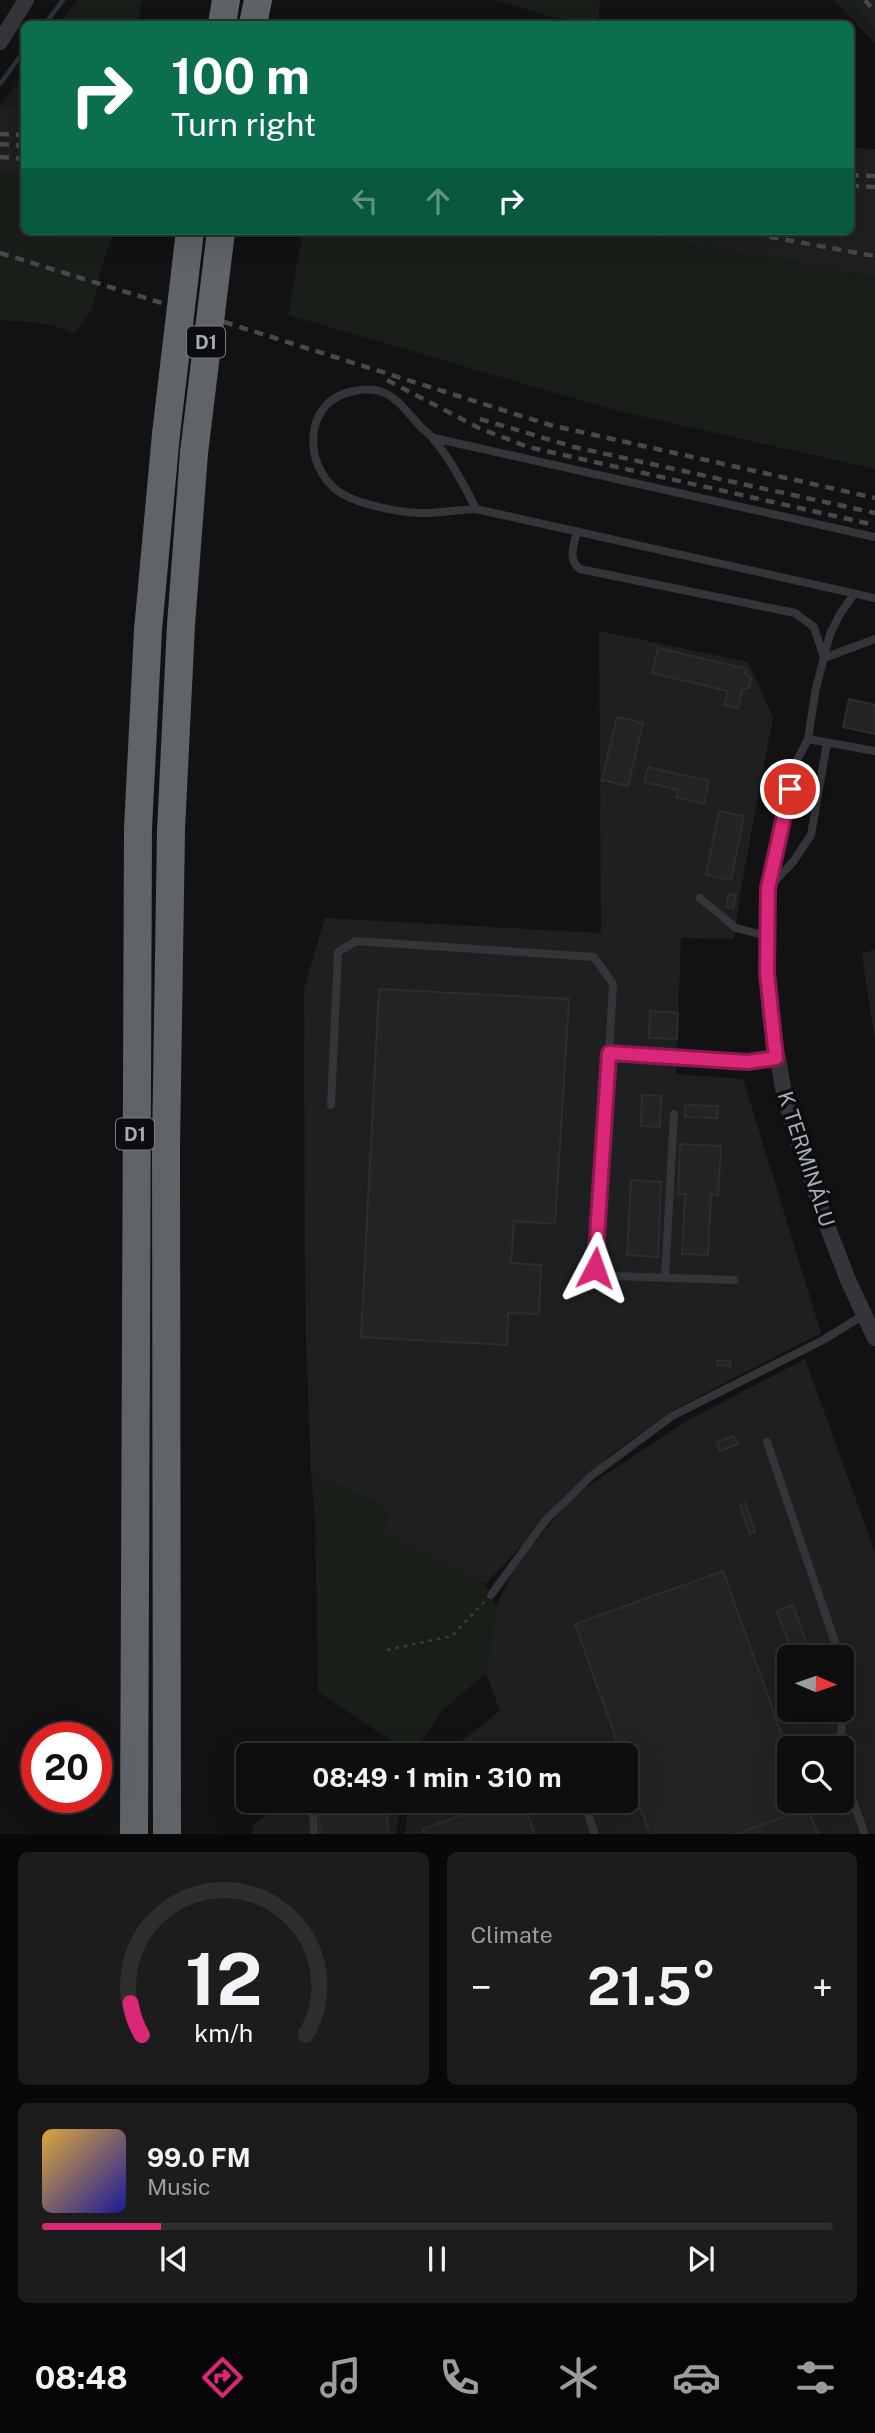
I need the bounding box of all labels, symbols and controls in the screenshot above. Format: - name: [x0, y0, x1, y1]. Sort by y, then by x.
- text: 100 m: [171, 47, 310, 105]
- icon: right: [56, 49, 147, 140]
- text: Turn right: [171, 106, 316, 143]
- icon: left: [346, 182, 384, 220]
- icon: ahead: [419, 182, 457, 220]
- icon: right: [492, 182, 530, 220]
- road number: D1: [187, 326, 225, 358]
- pin: [760, 759, 820, 819]
- icon: arrive: [771, 770, 809, 808]
- street label: K TERMINÁLU: [773, 1088, 840, 1230]
- road number: D1: [116, 1118, 154, 1150]
- position arrow: [558, 1231, 632, 1305]
- north arrow: [777, 1645, 854, 1722]
- map controls: [777, 1645, 854, 1813]
- speed limit sign: 20: [21, 1722, 112, 1813]
- button: search: [777, 1736, 854, 1813]
- text: 08:49 · 1 min · 310 m: [312, 1762, 562, 1793]
- text: Climate: [471, 1921, 553, 1948]
- text: 12: [185, 1936, 262, 2021]
- text: 21.5°: [587, 1956, 716, 2017]
- text: −: [471, 1965, 492, 2010]
- text: +: [812, 1965, 833, 2010]
- text: km/h: [194, 2017, 253, 2047]
- text: 99.0 FM: [147, 2142, 251, 2173]
- text: Music: [147, 2173, 211, 2200]
- icon: previous: [155, 2240, 193, 2278]
- icon: pause: [418, 2240, 456, 2278]
- icon: next: [682, 2240, 720, 2278]
- icon: directions: [198, 2353, 247, 2402]
- icon: music: [316, 2353, 365, 2402]
- icon: phone: [435, 2353, 484, 2402]
- icon: climate: [554, 2353, 603, 2402]
- icon: car: [672, 2353, 721, 2402]
- icon: filters: [791, 2353, 840, 2402]
- text: 08:48: [35, 2359, 128, 2396]

